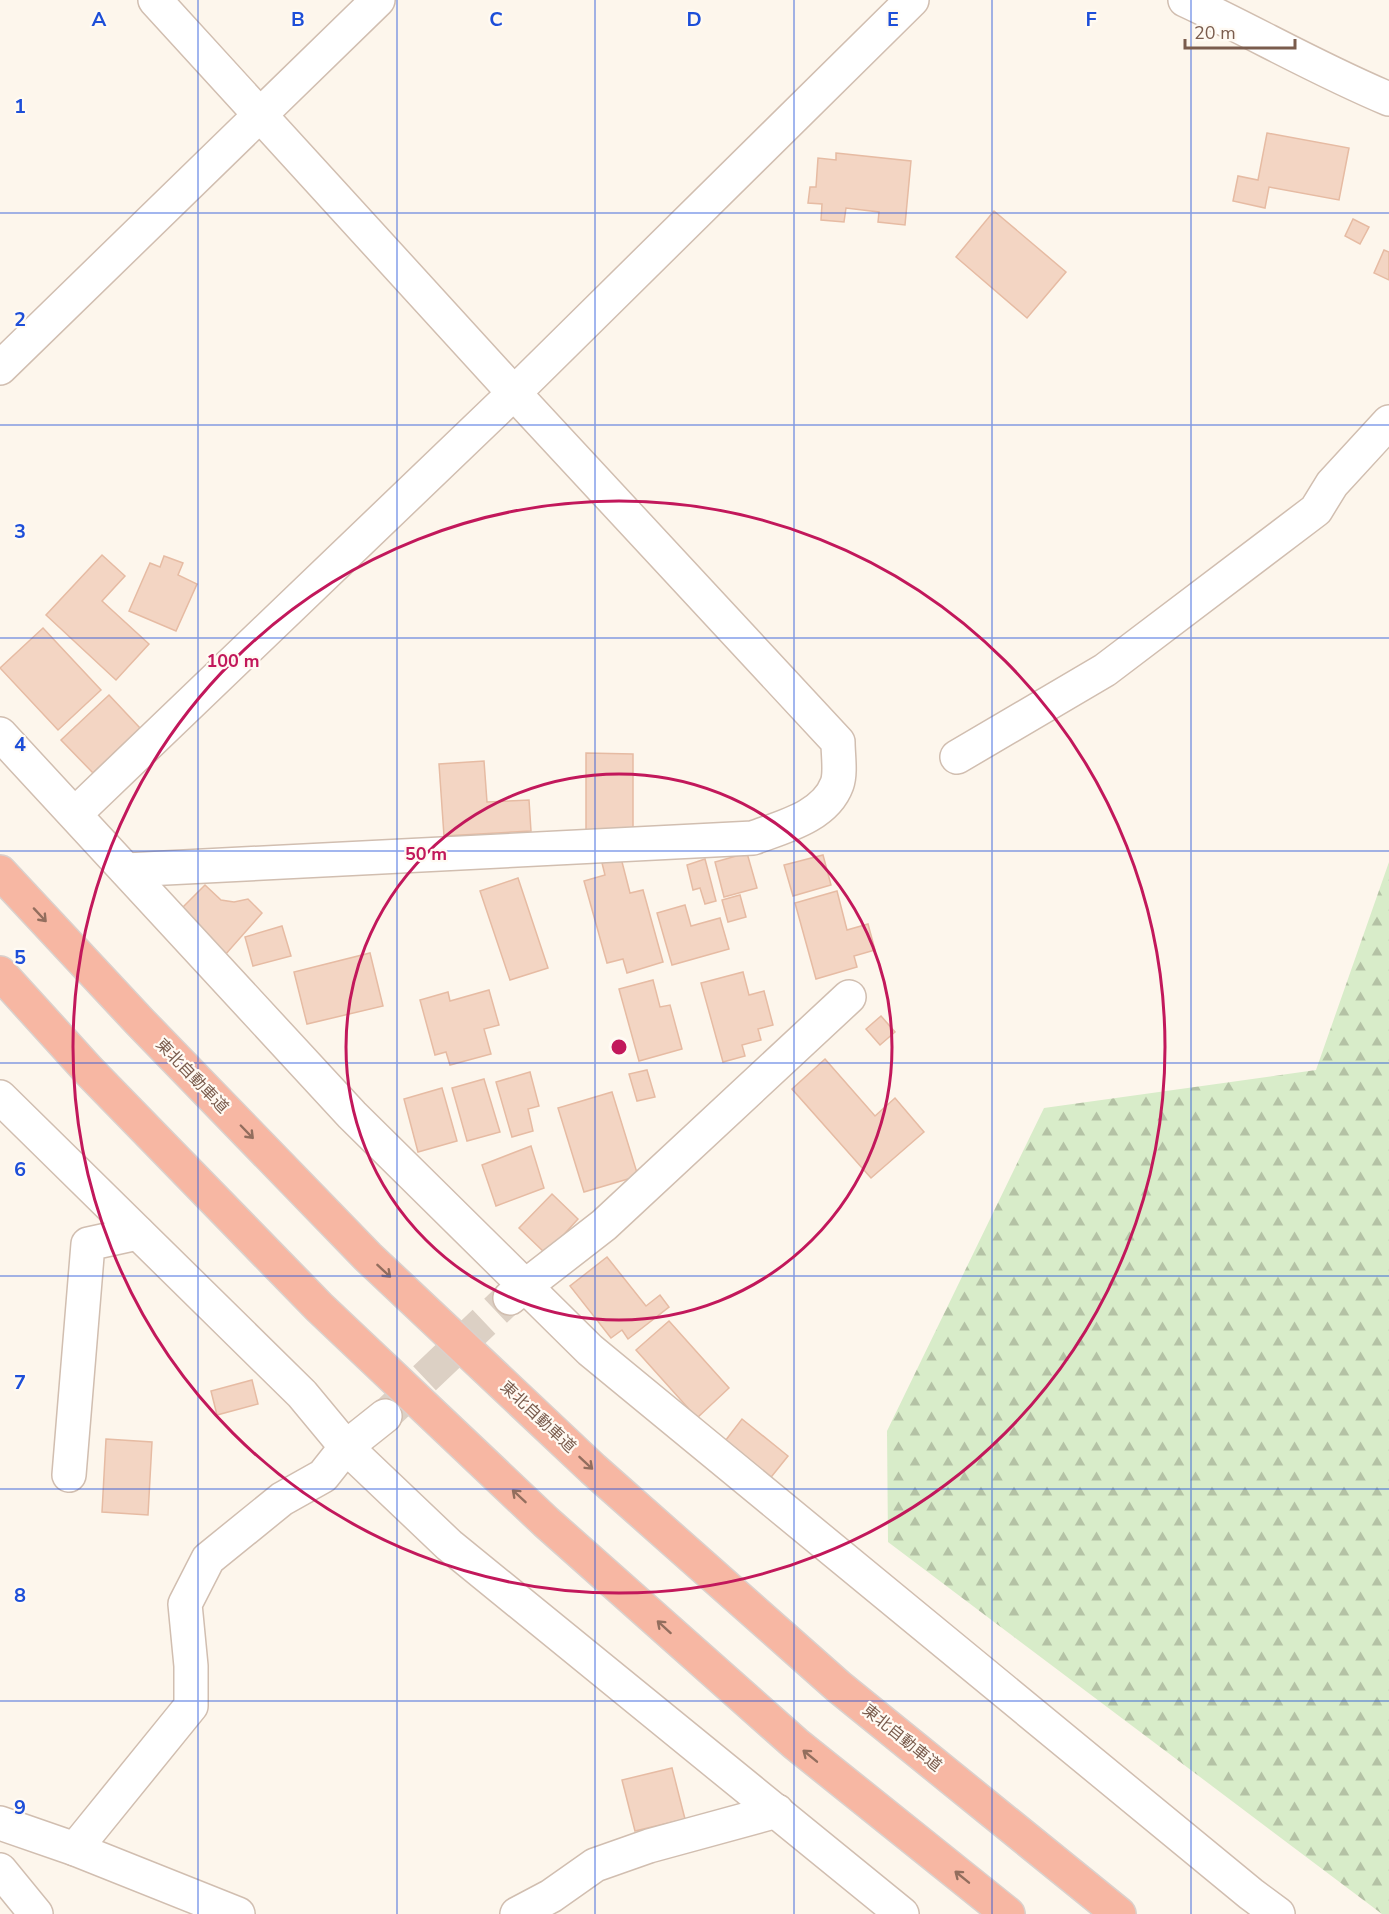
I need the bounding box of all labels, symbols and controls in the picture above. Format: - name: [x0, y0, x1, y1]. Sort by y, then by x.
- text: A: [92, 6, 107, 33]
- text: B: [291, 6, 305, 33]
- text: C: [489, 6, 503, 33]
- text: D: [686, 6, 702, 33]
- text: E: [887, 6, 899, 33]
- text: F: [1085, 6, 1097, 33]
- scale bar: [1185, 12, 1294, 50]
- text: 20 m: [1194, 21, 1236, 45]
- text: 1: [14, 93, 26, 120]
- text: 2: [14, 306, 26, 333]
- text: 3: [14, 518, 26, 545]
- text: 100 m: [206, 649, 260, 673]
- text: 4: [14, 731, 26, 758]
- text: 50 m: [405, 842, 447, 866]
- one-way arrow: [33, 907, 47, 922]
- text: 5: [14, 944, 26, 971]
- street label: 東北自動車道: [151, 1034, 233, 1118]
- centre of rings: [609, 1037, 629, 1057]
- one-way arrow: [240, 1125, 254, 1140]
- text: 6: [14, 1156, 26, 1183]
- one-way arrow: [376, 1264, 391, 1278]
- text: 7: [14, 1369, 26, 1396]
- street label: 東北自動車道: [495, 1376, 581, 1458]
- one-way arrow: [579, 1456, 594, 1470]
- one-way arrow: [511, 1489, 526, 1504]
- text: 8: [14, 1582, 26, 1609]
- one-way arrow: [657, 1620, 672, 1634]
- street label: 東北自動車道: [858, 1699, 946, 1777]
- one-way arrow: [802, 1749, 818, 1762]
- text: 9: [14, 1794, 26, 1821]
- one-way arrow: [955, 1871, 971, 1884]

